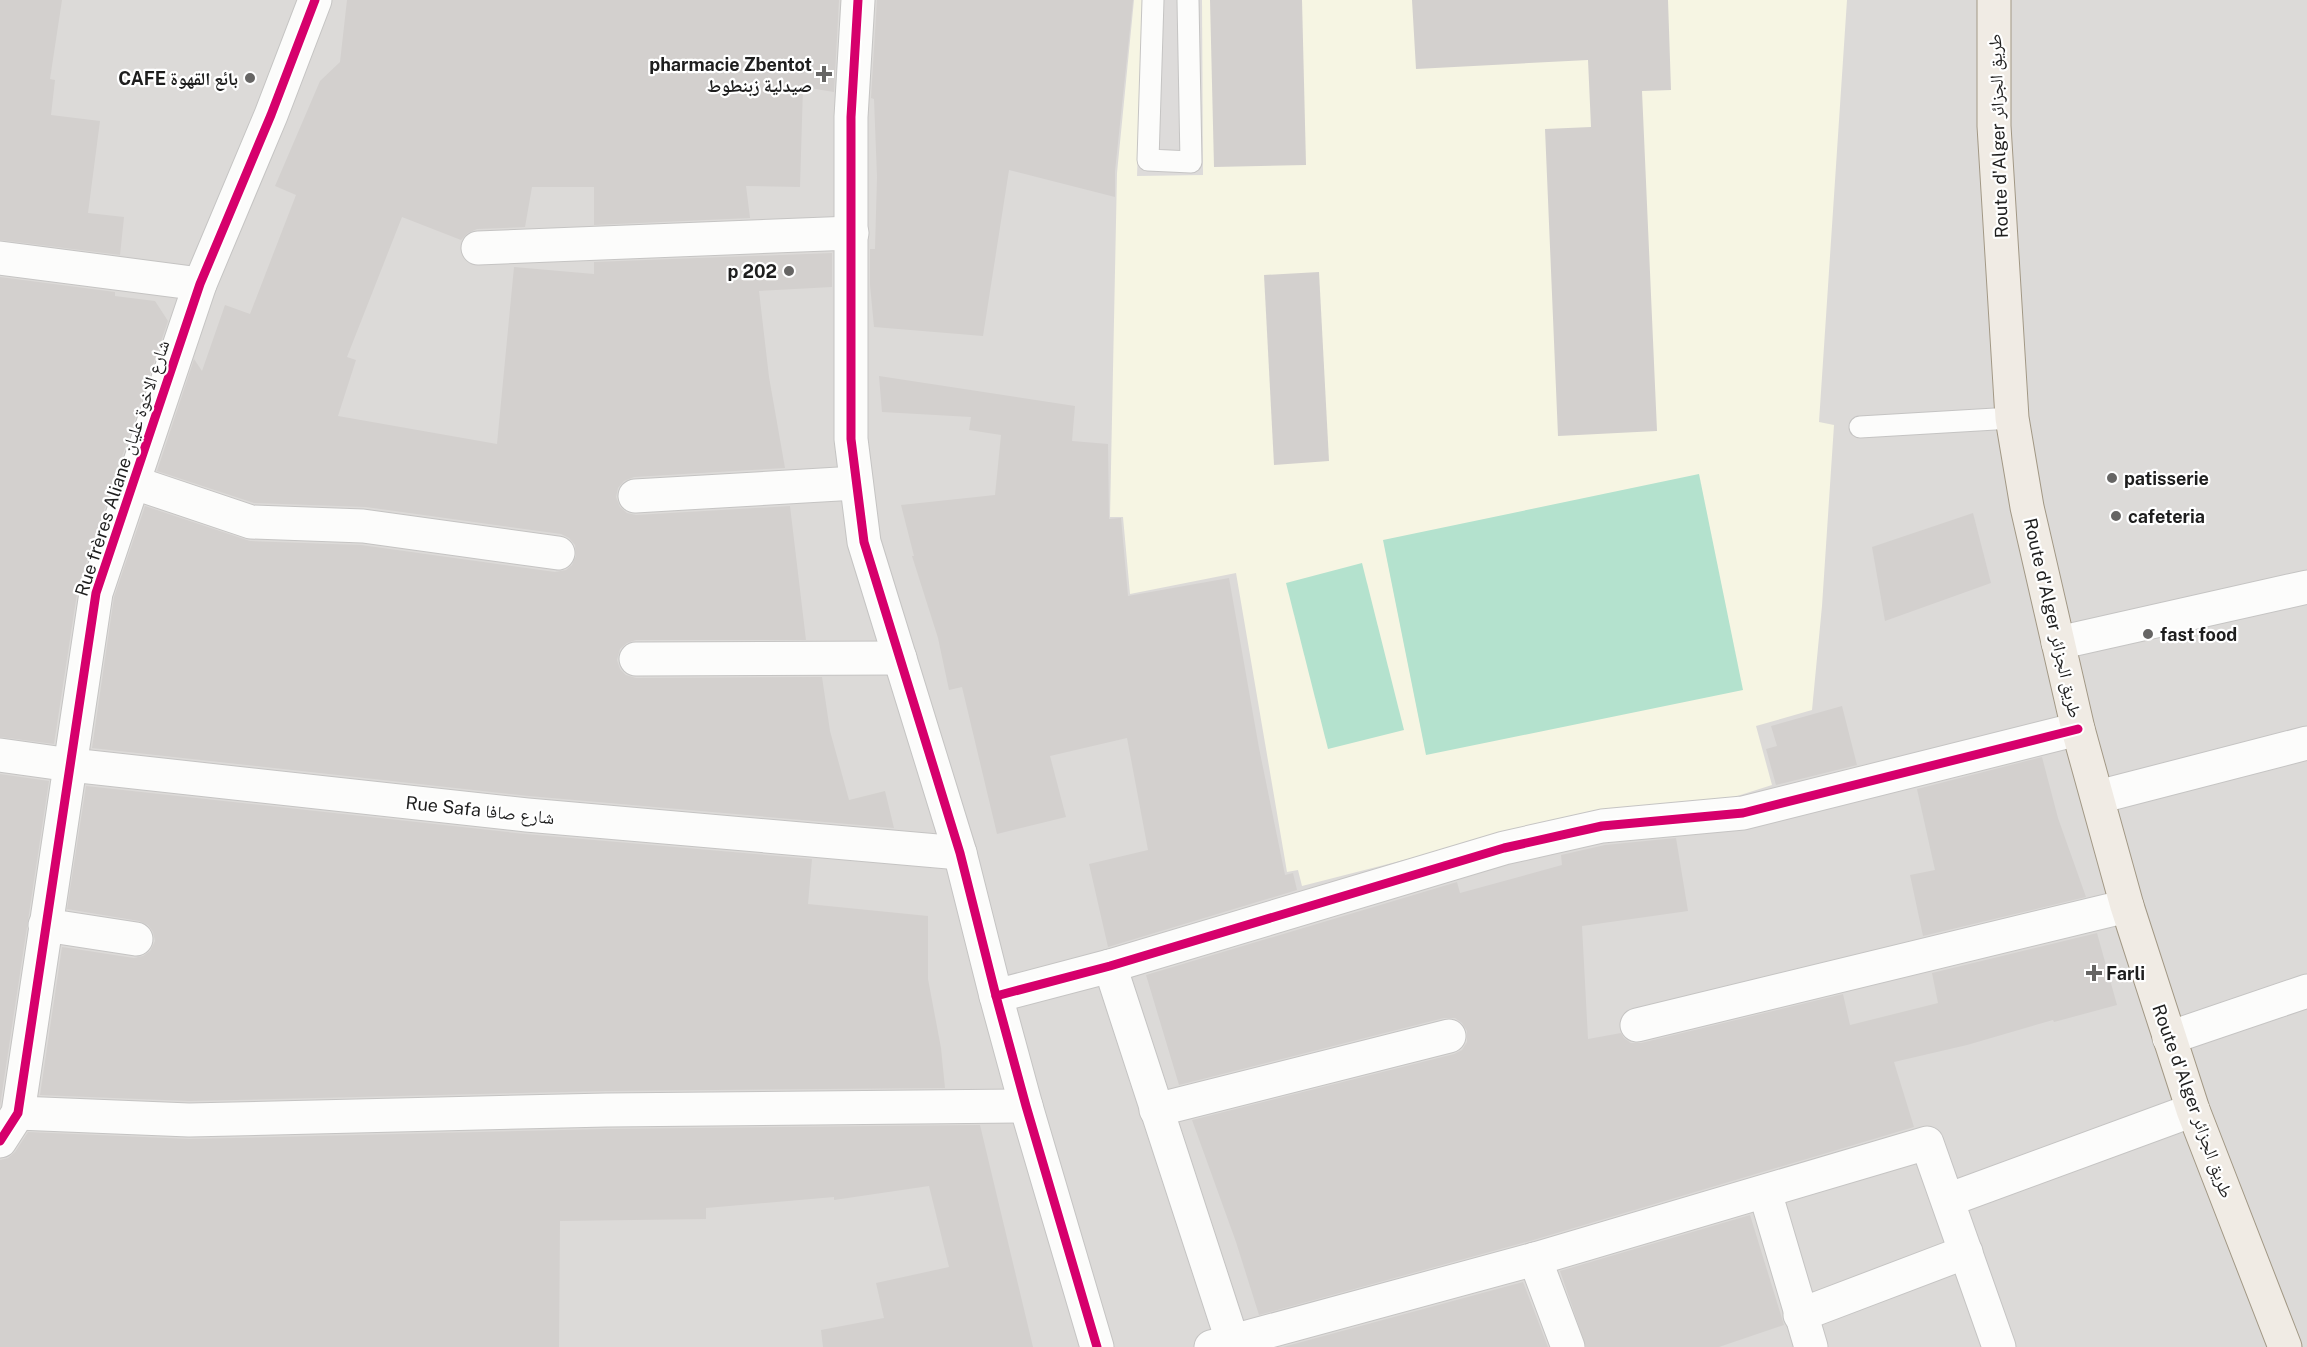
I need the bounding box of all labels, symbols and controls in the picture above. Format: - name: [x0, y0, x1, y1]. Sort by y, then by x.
- street label: Route d'Alger طريق الجزائر: [1984, 33, 2013, 239]
- place label: pharmacie Zbentot صيدلية زبنطوط: [649, 54, 812, 96]
- marker: pharmacie Zbentot صيدلية زبنطوط: [817, 67, 831, 81]
- place label: CAFE بائع القهوة: [118, 68, 238, 91]
- marker: CAFE بائع القهوة: [243, 71, 257, 85]
- place label: p 202: [728, 261, 777, 282]
- marker: p 202: [782, 264, 796, 278]
- street label: Rue frères Aliane شارع الاخوة عليان: [71, 337, 174, 599]
- place label: patisserie: [2124, 468, 2209, 489]
- marker: patisserie: [2105, 471, 2119, 485]
- place label: cafeteria: [2128, 506, 2205, 527]
- marker: cafeteria: [2109, 509, 2123, 523]
- street label: Route d'Alger طريق الجزائر: [2019, 516, 2086, 720]
- place label: fast food: [2160, 624, 2237, 645]
- marker: fast food: [2141, 627, 2155, 641]
- street label: Rue Safa شارع صافا: [404, 792, 555, 829]
- place label: Farli: [2106, 963, 2145, 984]
- marker: Farli: [2087, 966, 2101, 980]
- street label: Route d'Alger طريق الجزائر: [2147, 1001, 2238, 1201]

